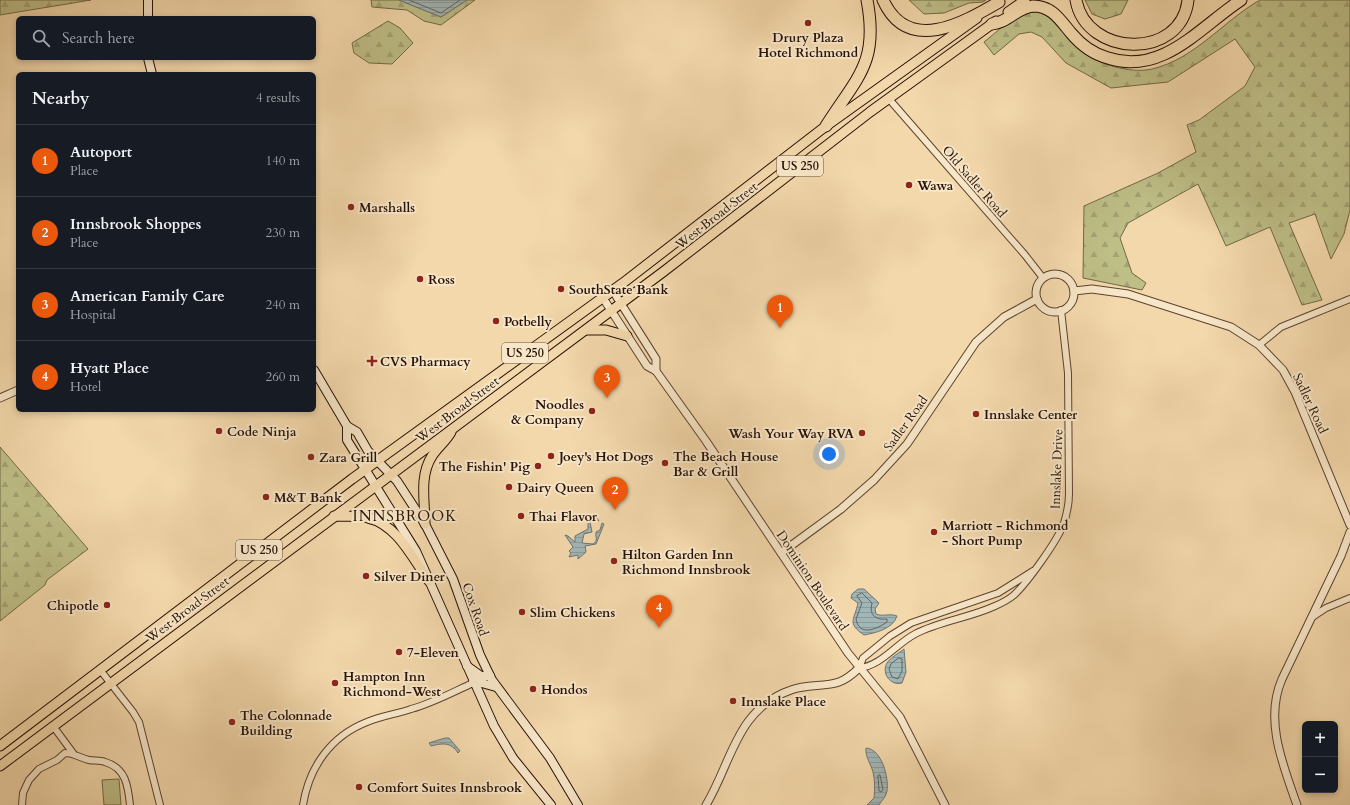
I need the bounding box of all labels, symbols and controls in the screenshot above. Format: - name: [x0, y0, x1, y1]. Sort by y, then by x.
- search box: [16, 16, 316, 60]
- marker: Drury Plaza Hotel Richmond: [803, 18, 813, 28]
- icon: search: [30, 27, 52, 49]
- text: Search here: [62, 28, 135, 48]
- place label: Drury Plaza Hotel Richmond: [758, 29, 859, 62]
- text: Nearby: [32, 87, 89, 110]
- text: 4 results: [256, 89, 300, 107]
- text: Autoport: [70, 142, 132, 162]
- street label: Old Sadler Road: [938, 142, 1011, 222]
- text: 1: [42, 152, 48, 170]
- text: 140 m: [266, 152, 300, 170]
- road number: US 250: [777, 156, 823, 176]
- text: Place: [70, 162, 98, 180]
- place label: Wawa: [916, 177, 954, 195]
- street label: West Broad Street: [671, 178, 762, 254]
- marker: Wawa: [904, 180, 914, 190]
- place label: Marshalls: [359, 199, 415, 217]
- marker: Marshalls: [346, 202, 356, 212]
- text: Innsbrook Shoppes: [70, 214, 201, 234]
- text: 2: [42, 224, 48, 242]
- text: 230 m: [266, 224, 300, 242]
- text: Place: [70, 234, 98, 252]
- place label: Ross: [428, 271, 455, 289]
- marker: Ross: [415, 274, 425, 284]
- place label: SouthState Bank: [569, 281, 669, 299]
- marker: SouthState Bank: [556, 284, 566, 294]
- text: American Family Care: [70, 286, 225, 306]
- pin: 1: [767, 295, 793, 328]
- text: 3: [42, 296, 48, 314]
- text: 240 m: [266, 296, 300, 314]
- text: Hospital: [70, 306, 116, 324]
- place label: Potbelly: [504, 313, 553, 331]
- marker: Potbelly: [491, 316, 501, 326]
- road number: US 250: [502, 343, 548, 363]
- place label: CVS Pharmacy: [380, 353, 471, 371]
- marker: CVS Pharmacy: [367, 356, 377, 366]
- text: Hyatt Place: [70, 358, 149, 378]
- pin: 3: [594, 365, 620, 398]
- text: 4: [42, 368, 48, 386]
- text: 260 m: [266, 368, 300, 386]
- street label: Sadler Road: [1288, 370, 1332, 437]
- street label: West Broad Street: [411, 372, 503, 448]
- text: Hotel: [70, 378, 101, 396]
- street label: Sadler Road: [879, 392, 932, 455]
- place label: Noodles & Company: [511, 396, 585, 429]
- marker: Noodles & Company: [587, 406, 597, 416]
- place label: Innslake Center: [984, 406, 1078, 424]
- marker: Innslake Center: [971, 409, 981, 419]
- place label: Code Ninja: [227, 423, 297, 441]
- place label: Wash Your Way RVA: [727, 425, 854, 443]
- marker: Code Ninja: [214, 426, 224, 436]
- marker: Wash Your Way RVA: [857, 428, 867, 438]
- street label: Innslake Drive: [1047, 429, 1067, 509]
- your location: [819, 444, 839, 464]
- place label: Joey's Hot Dogs: [557, 448, 654, 466]
- place label: The Beach House Bar & Grill: [673, 448, 778, 481]
- place label: Zara Grill: [319, 449, 378, 467]
- marker: Joey's Hot Dogs: [546, 451, 556, 461]
- marker: Zara Grill: [306, 452, 316, 462]
- place label: The Fishin' Pig: [439, 458, 530, 476]
- marker: The Beach House Bar & Grill: [660, 458, 670, 468]
- marker: The Fishin' Pig: [533, 461, 543, 471]
- pin: 2: [602, 477, 628, 510]
- place label: Dairy Queen: [517, 479, 595, 497]
- marker: Dairy Queen: [504, 482, 514, 492]
- place label: M&T Bank: [274, 489, 343, 507]
- marker: M&T Bank: [261, 492, 271, 502]
- district label: INNSBROOK: [353, 506, 457, 526]
- place label: Thai Flavor: [529, 508, 598, 526]
- marker: Thai Flavor: [516, 511, 526, 521]
- place label: Marriott - Richmond - Short Pump: [942, 517, 1069, 550]
- street label: Dominion Boulevard: [772, 527, 852, 634]
- marker: Marriott - Richmond - Short Pump: [929, 527, 939, 537]
- road number: US 250: [236, 540, 282, 560]
- place label: Hilton Garden Inn Richmond Innsbrook: [622, 546, 752, 579]
- marker: Hilton Garden Inn Richmond Innsbrook: [609, 556, 619, 566]
- place label: Silver Diner: [374, 568, 446, 586]
- marker: Silver Diner: [361, 571, 371, 581]
- street label: West Broad Street: [141, 572, 233, 648]
- street label: Cox Road: [458, 580, 493, 639]
- pin: 4: [646, 595, 672, 628]
- place label: Chipotle: [47, 597, 99, 615]
- marker: Chipotle: [102, 600, 112, 610]
- place label: Slim Chickens: [530, 604, 615, 622]
- marker: Slim Chickens: [517, 607, 527, 617]
- place label: 7-Eleven: [407, 644, 459, 662]
- marker: 7-Eleven: [394, 647, 404, 657]
- place label: Hampton Inn Richmond-West: [343, 668, 441, 701]
- marker: Hampton Inn Richmond-West: [330, 678, 340, 688]
- place label: Hondos: [541, 681, 588, 699]
- marker: Hondos: [528, 684, 538, 694]
- place label: Innslake Place: [741, 693, 826, 711]
- marker: Innslake Place: [728, 696, 738, 706]
- place label: The Colonnade Building: [240, 707, 332, 740]
- marker: The Colonnade Building: [227, 717, 237, 727]
- map controls: [1302, 721, 1338, 793]
- button: +: [1302, 721, 1338, 757]
- button: −: [1302, 757, 1338, 793]
- place label: Comfort Suites Innsbrook: [367, 779, 523, 797]
- marker: Comfort Suites Innsbrook: [354, 782, 364, 792]

